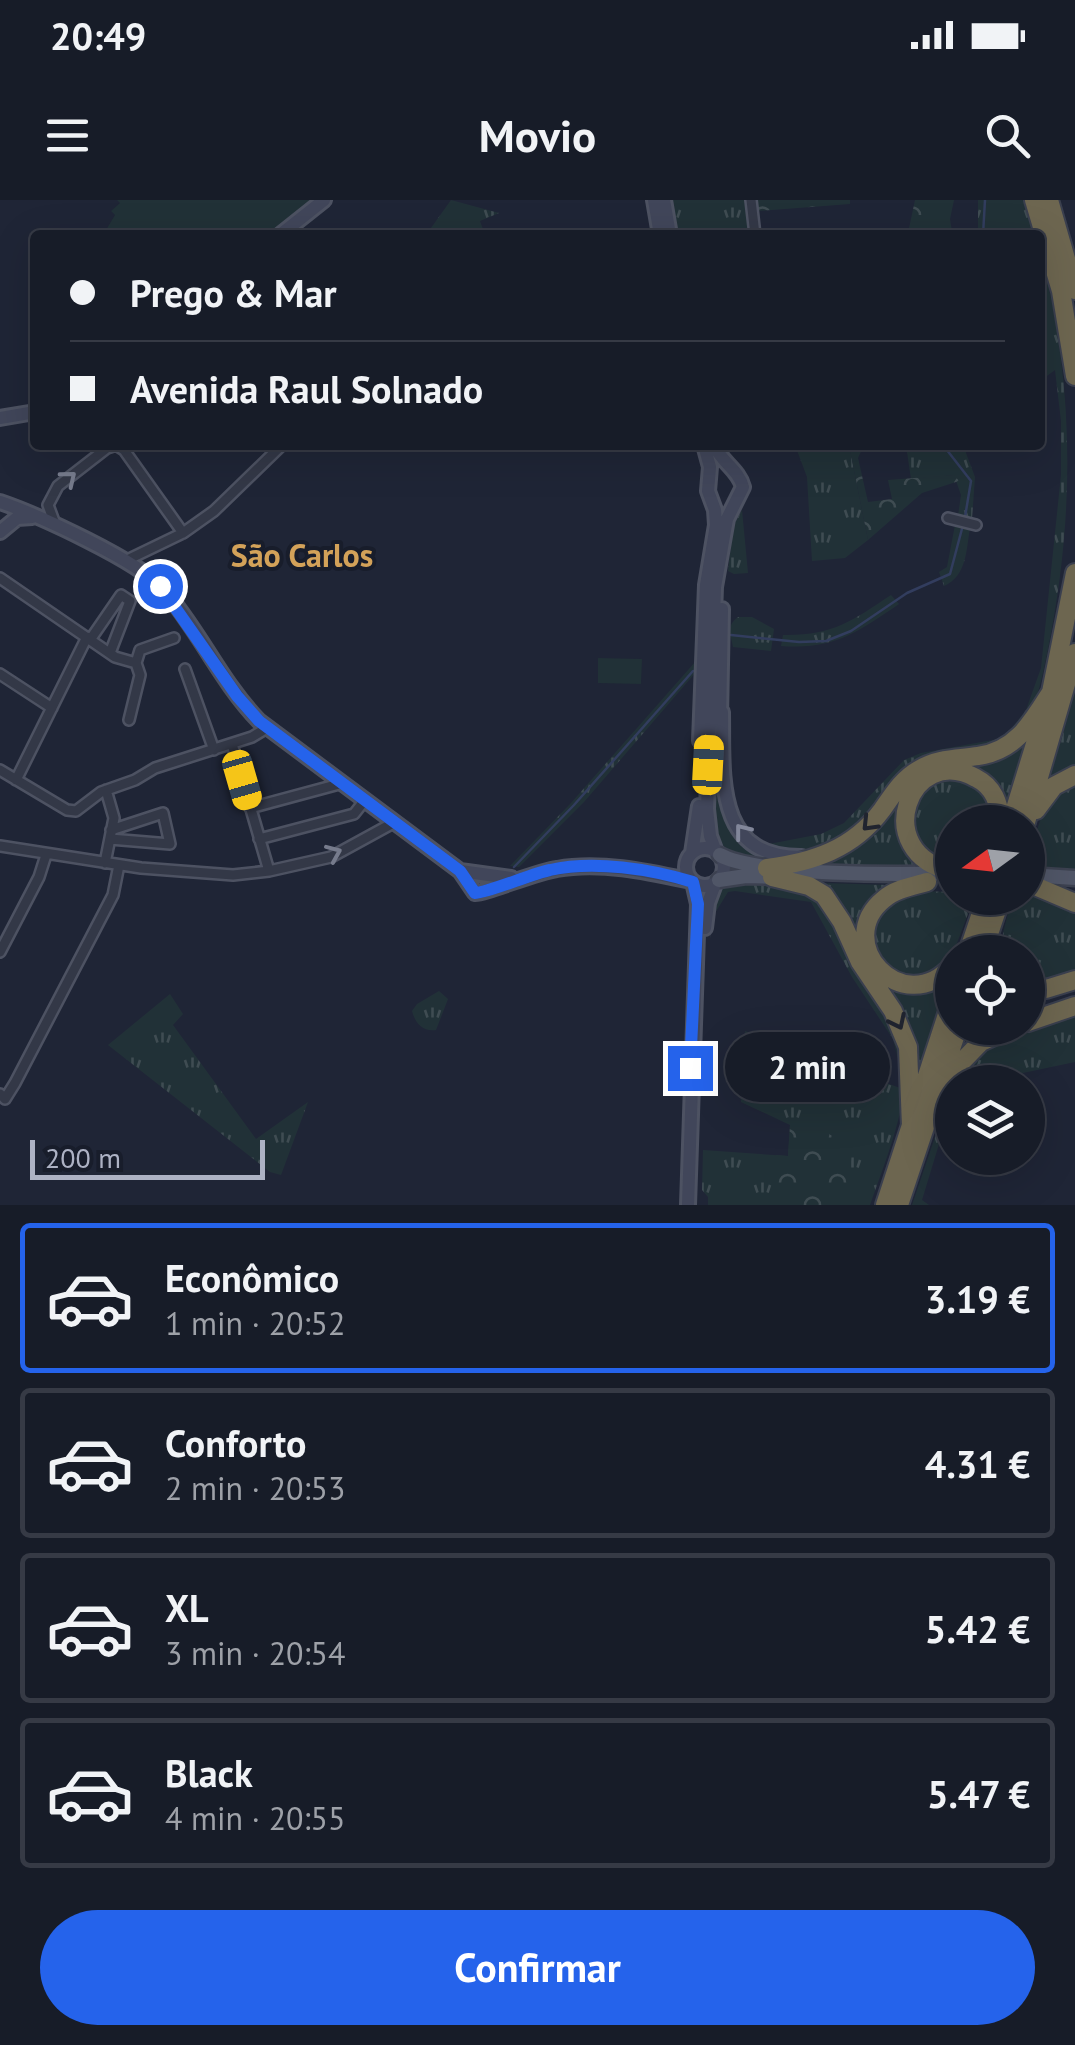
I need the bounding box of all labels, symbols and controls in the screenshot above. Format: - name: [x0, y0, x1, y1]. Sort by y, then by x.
- text: 20:49: [50, 11, 146, 60]
- text: Movio: [479, 106, 596, 164]
- icon: menu: [40, 108, 95, 163]
- icon: search: [980, 108, 1035, 163]
- text: Prego & Mar: [130, 268, 337, 317]
- text: Avenida Raul Solnado: [130, 364, 483, 413]
- one-way arrow: [57, 472, 75, 490]
- district label: São Carlos: [231, 534, 373, 576]
- route start: [138, 564, 183, 609]
- car: [691, 734, 725, 796]
- car: [219, 747, 265, 813]
- north arrow: [935, 805, 1045, 915]
- map controls: [935, 805, 1045, 1175]
- one-way arrow: [863, 812, 881, 831]
- one-way arrow: [736, 824, 753, 842]
- one-way arrow: [324, 845, 342, 865]
- button: locate: [935, 935, 1045, 1045]
- one-way arrow: [885, 1012, 905, 1030]
- callout: 2 min: [725, 1033, 890, 1103]
- route end: [668, 1046, 713, 1091]
- text: 2 min: [768, 1046, 847, 1088]
- button: layers: [935, 1065, 1045, 1175]
- scale bar: [30, 1135, 265, 1180]
- text: 200 m: [45, 1139, 121, 1176]
- icon: car: [45, 1253, 135, 1343]
- text: Econômico: [165, 1253, 339, 1302]
- text: 3.19 €: [925, 1274, 1030, 1323]
- text: 1 min · 20:52: [165, 1302, 345, 1344]
- icon: car: [45, 1418, 135, 1508]
- text: Conforto: [165, 1418, 306, 1467]
- text: 4.31 €: [925, 1439, 1030, 1488]
- text: 2 min · 20:53: [165, 1467, 345, 1509]
- icon: car: [45, 1583, 135, 1673]
- text: XL: [165, 1583, 209, 1632]
- text: 5.42 €: [925, 1604, 1030, 1653]
- text: 3 min · 20:54: [165, 1632, 345, 1674]
- icon: car: [45, 1748, 135, 1838]
- text: Black: [165, 1748, 253, 1797]
- text: 5.47 €: [927, 1769, 1030, 1818]
- text: 4 min · 20:55: [165, 1797, 345, 1839]
- button: Confirmar: [40, 1910, 1035, 2025]

